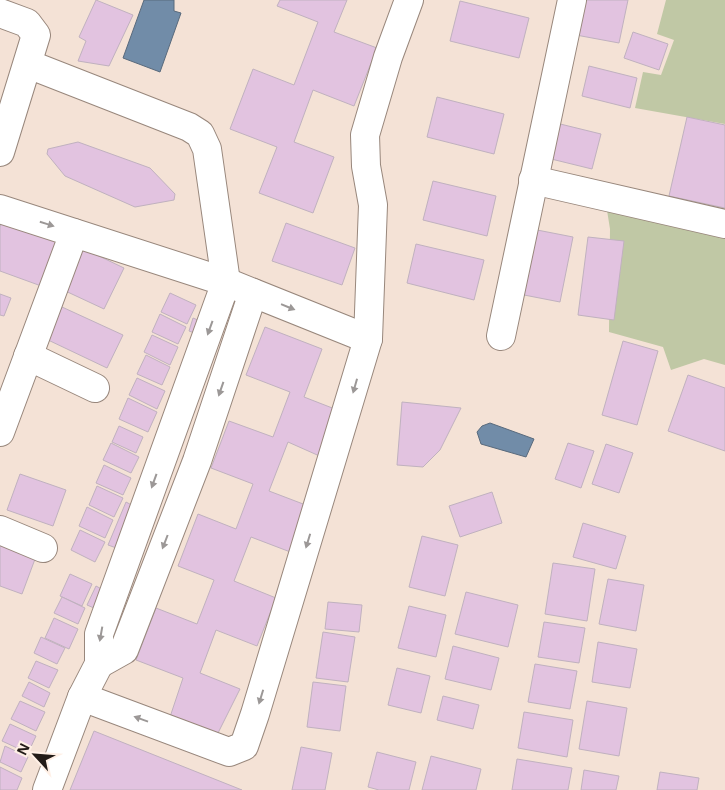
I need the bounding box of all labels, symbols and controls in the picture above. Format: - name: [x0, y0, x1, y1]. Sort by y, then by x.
- one-way arrow: [39, 221, 54, 228]
- one-way arrow: [280, 304, 295, 311]
- one-way arrow: [206, 321, 214, 336]
- one-way arrow: [351, 378, 359, 393]
- one-way arrow: [216, 382, 224, 397]
- one-way arrow: [150, 474, 158, 489]
- one-way arrow: [303, 534, 311, 549]
- one-way arrow: [161, 535, 169, 550]
- one-way arrow: [96, 627, 104, 643]
- one-way arrow: [256, 689, 264, 704]
- one-way arrow: [133, 715, 148, 723]
- north arrow: [10, 730, 60, 780]
- text: N: [12, 740, 34, 758]

